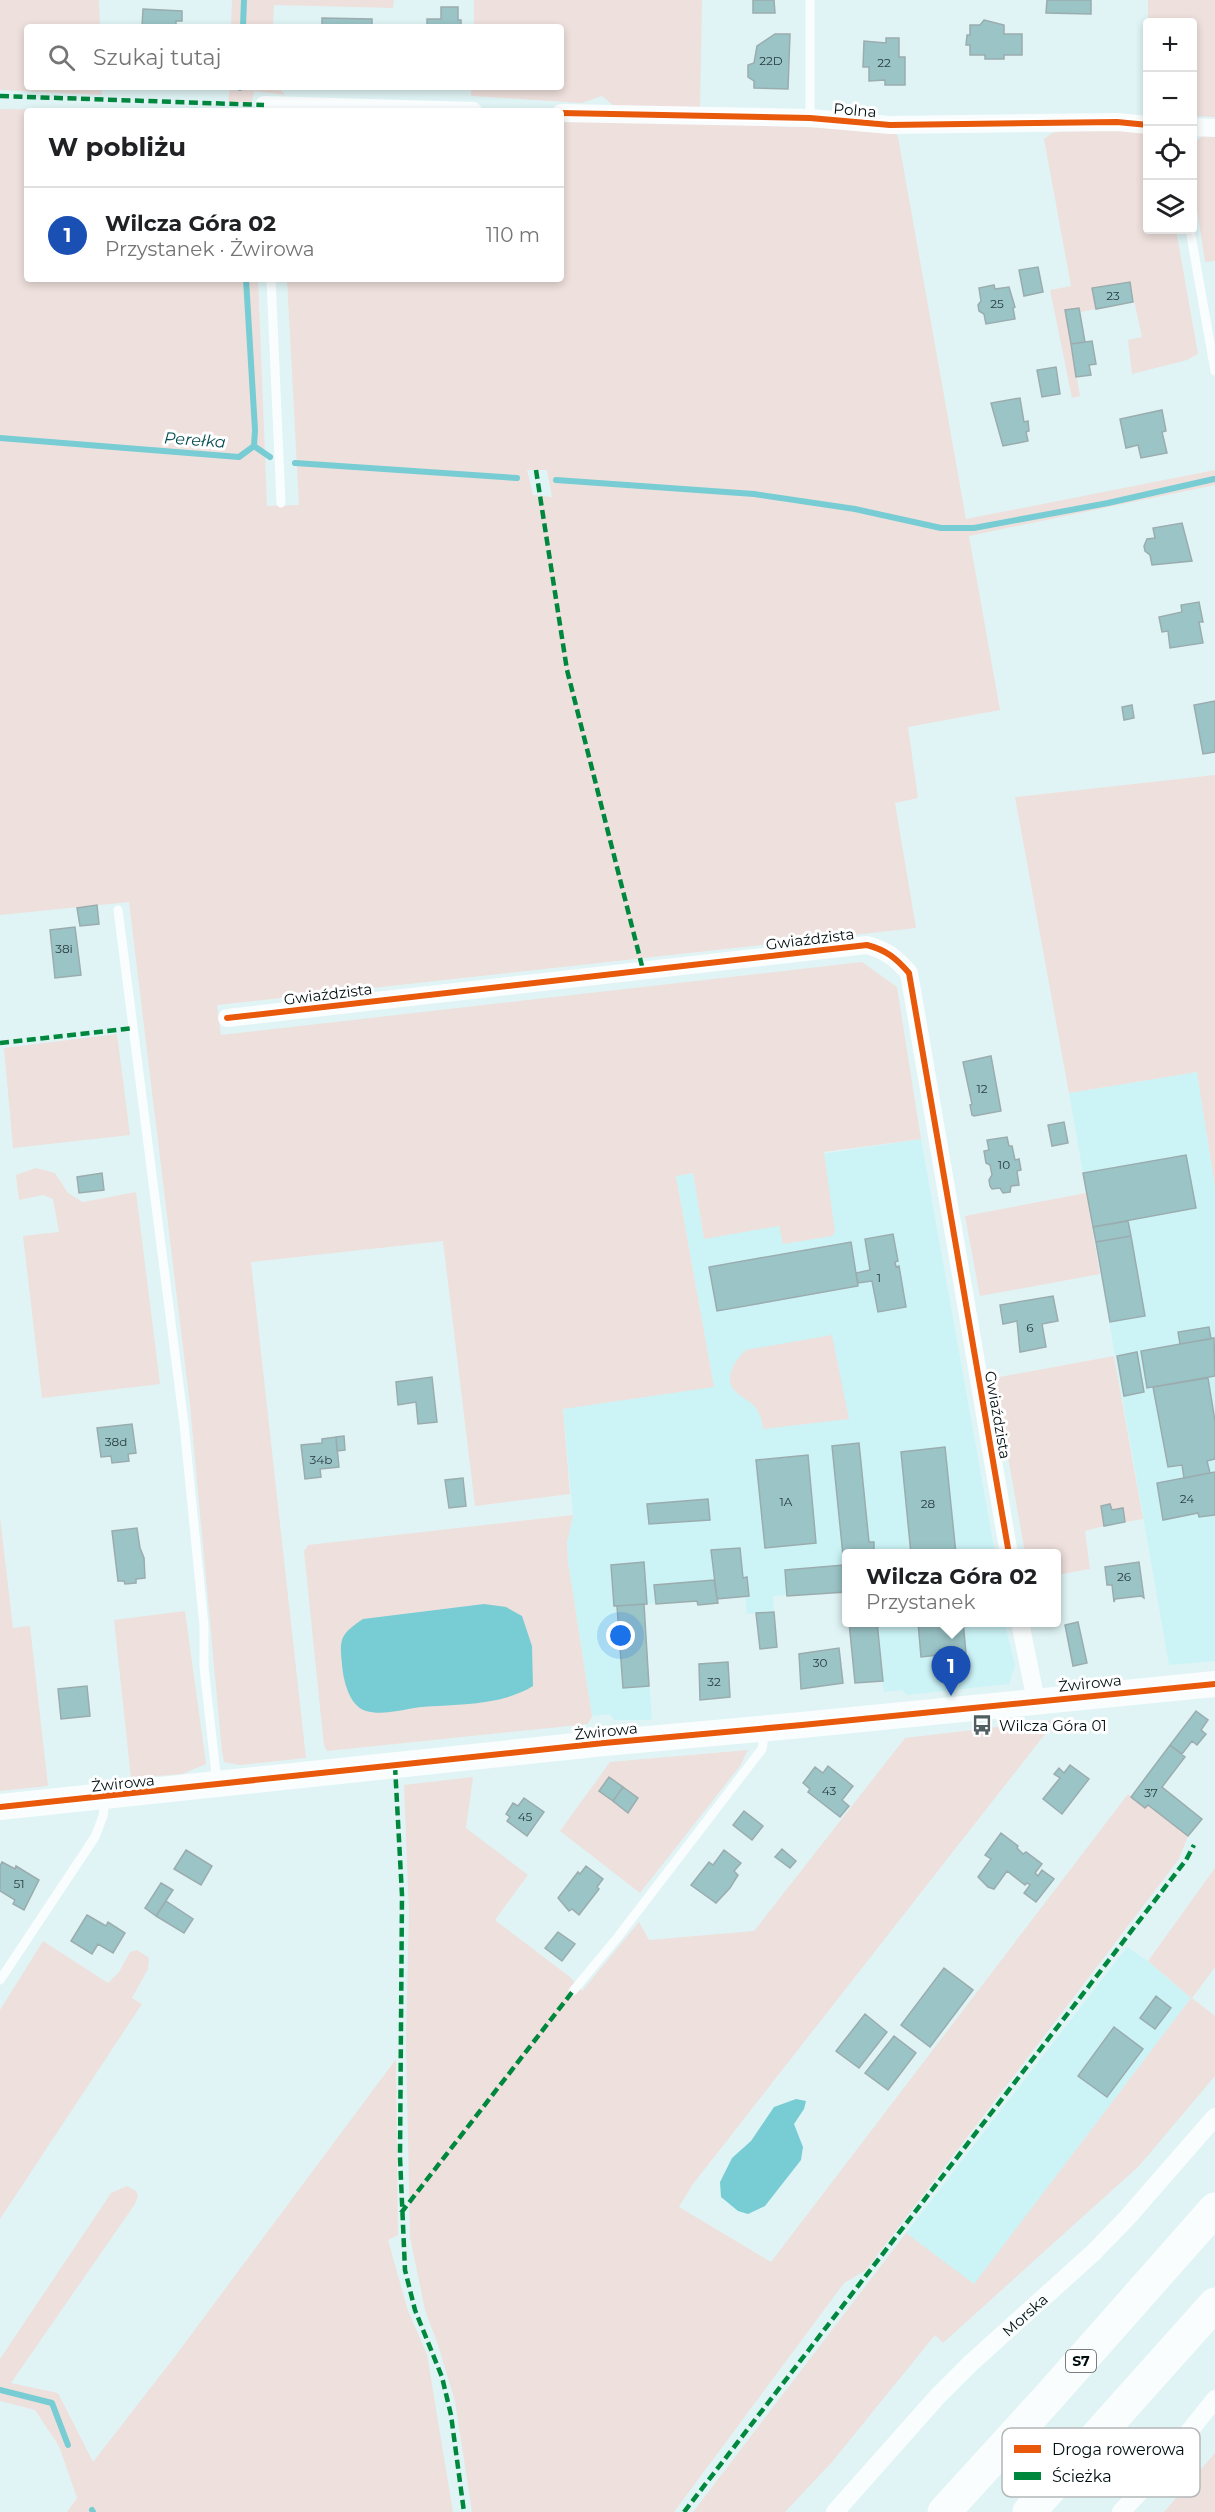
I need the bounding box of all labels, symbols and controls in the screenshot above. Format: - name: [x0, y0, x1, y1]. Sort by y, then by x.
- map controls: [1143, 18, 1197, 234]
- button: +: [1143, 18, 1197, 72]
- search box: [24, 24, 564, 90]
- icon: search: [45, 41, 78, 74]
- text: Szukaj tutaj: [93, 44, 221, 71]
- house number: 22D: [759, 53, 783, 68]
- house number: 22: [877, 55, 891, 70]
- button: −: [1143, 72, 1197, 126]
- street label: Polna: [833, 99, 877, 121]
- button: locate: [1143, 126, 1197, 180]
- text: W pobliżu: [48, 131, 186, 163]
- button: layers: [1143, 180, 1197, 234]
- text: Wilcza Góra 02: [105, 210, 276, 237]
- text: 1: [64, 223, 71, 247]
- text: 110 m: [486, 223, 540, 247]
- text: Przystanek · Żwirowa: [105, 237, 315, 261]
- house number: 23: [1106, 288, 1120, 303]
- house number: 25: [990, 296, 1004, 311]
- water label: Perełka: [164, 428, 227, 452]
- street label: Gwiaździsta: [765, 924, 855, 954]
- house number: 38i: [55, 941, 73, 956]
- street label: Gwiaździsta: [283, 979, 373, 1009]
- house number: 12: [976, 1081, 988, 1096]
- house number: 10: [998, 1157, 1010, 1172]
- house number: 1: [877, 1270, 881, 1285]
- house number: 6: [1026, 1320, 1034, 1335]
- street label: Gwiaździsta: [981, 1370, 1015, 1460]
- house number: 38d: [105, 1434, 127, 1449]
- house number: 34b: [310, 1452, 332, 1467]
- house number: 24: [1180, 1491, 1194, 1506]
- house number: 1A: [780, 1494, 793, 1509]
- house number: 28: [921, 1496, 936, 1511]
- popup: [842, 1549, 1061, 1627]
- text: Wilcza Góra 02: [866, 1563, 1037, 1590]
- house number: 26: [1117, 1569, 1131, 1584]
- text: Przystanek: [866, 1590, 975, 1614]
- your location: [606, 1621, 635, 1650]
- pin: 1: [932, 1646, 970, 1696]
- house number: 30: [813, 1655, 827, 1670]
- street label: Żwirowa: [1057, 1670, 1123, 1696]
- house number: 32: [707, 1674, 721, 1689]
- bus stop icon: Wilcza Góra 01: [970, 1713, 994, 1737]
- place label: Wilcza Góra 01: [999, 1716, 1107, 1735]
- street label: Żwirowa: [573, 1718, 639, 1744]
- street label: Żwirowa: [90, 1770, 156, 1796]
- house number: 43: [822, 1783, 836, 1798]
- house number: 37: [1144, 1785, 1158, 1800]
- house number: 45: [518, 1809, 533, 1824]
- house number: 51: [13, 1876, 25, 1891]
- street label: Morska: [998, 2289, 1051, 2340]
- road number: S7: [1066, 2350, 1096, 2372]
- legend: [1002, 2428, 1200, 2497]
- text: Droga rowerowa: [1052, 2440, 1185, 2459]
- text: Ścieżka: [1052, 2467, 1112, 2486]

